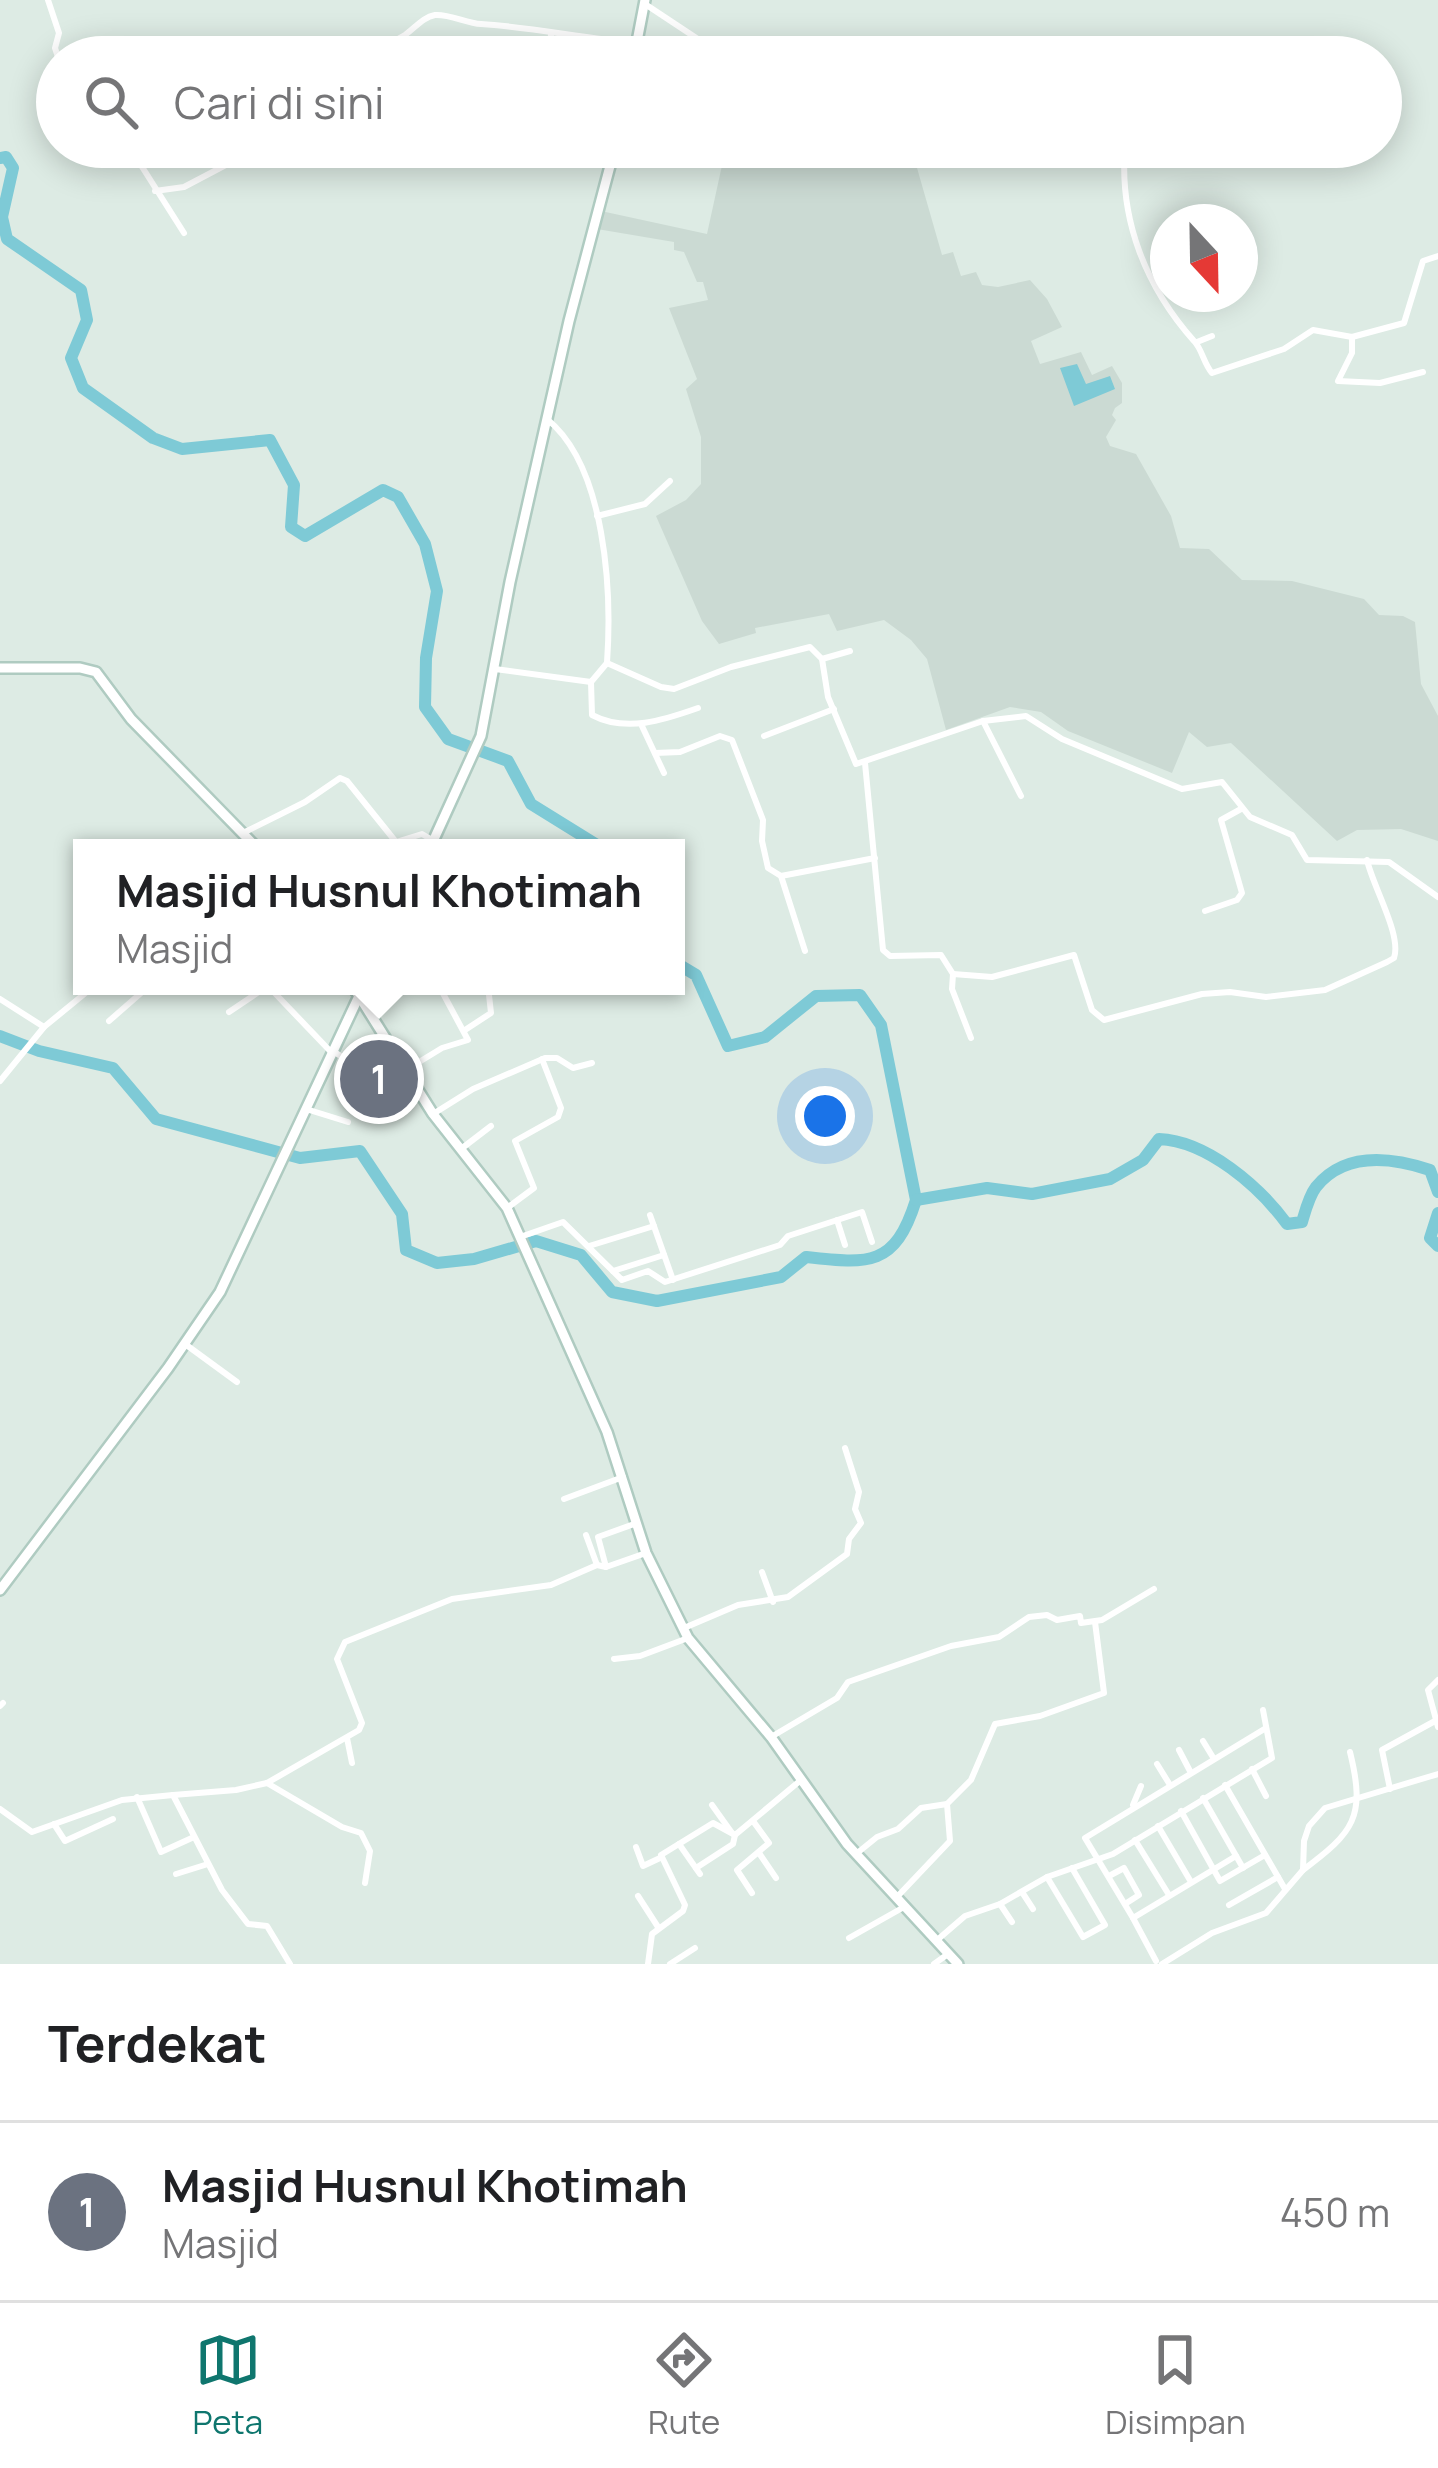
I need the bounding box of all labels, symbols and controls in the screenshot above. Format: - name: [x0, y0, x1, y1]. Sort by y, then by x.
- search box: [36, 36, 1402, 168]
- icon: search: [78, 69, 144, 135]
- text: Cari di sini: [174, 71, 384, 133]
- north arrow: [1150, 204, 1258, 312]
- popup: [73, 839, 685, 995]
- text: Masjid Husnul Khotimah: [116, 859, 642, 921]
- text: Masjid: [116, 921, 233, 975]
- pin: 1: [340, 1034, 418, 1124]
- your location: [795, 1086, 855, 1146]
- text: Terdekat: [48, 2008, 266, 2077]
- text: Masjid Husnul Khotimah: [162, 2154, 688, 2216]
- text: 1: [78, 2185, 96, 2239]
- text: 450 m: [1280, 2185, 1390, 2239]
- text: Masjid: [162, 2216, 279, 2270]
- tab: Peta: [192, 2327, 263, 2444]
- tab: Rute: [648, 2327, 720, 2444]
- tab: Disimpan: [1105, 2327, 1246, 2444]

